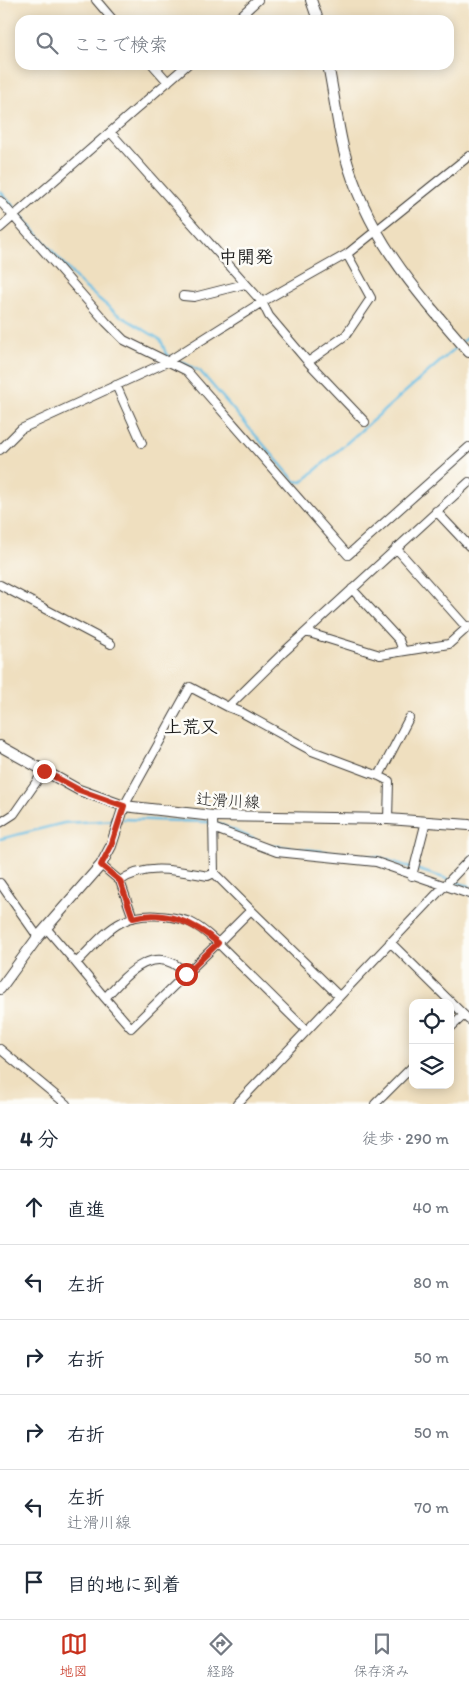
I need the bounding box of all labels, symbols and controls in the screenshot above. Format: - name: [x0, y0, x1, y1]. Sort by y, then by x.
- search box: [15, 15, 454, 70]
- icon: search: [33, 29, 61, 57]
- text: ここで検索: [73, 33, 168, 56]
- district label: 中開発: [219, 246, 273, 268]
- district label: 上荒又: [164, 716, 218, 738]
- route end: [33, 760, 56, 783]
- street label: 辻滑川線: [196, 789, 260, 812]
- route start: [175, 963, 198, 986]
- map controls: [409, 999, 454, 1089]
- button: locate: [409, 999, 454, 1044]
- button: layers: [409, 1044, 454, 1089]
- text: 4 分: [20, 1126, 58, 1151]
- text: 徒歩 · 290 m: [362, 1129, 449, 1148]
- icon: ahead: [20, 1193, 48, 1221]
- text: 直進: [67, 1198, 105, 1221]
- text: 40 m: [412, 1198, 449, 1217]
- icon: left: [20, 1268, 48, 1296]
- text: 左折: [67, 1273, 105, 1296]
- text: 80 m: [413, 1273, 449, 1292]
- icon: right: [20, 1343, 48, 1371]
- text: 右折: [67, 1348, 105, 1371]
- text: 50 m: [414, 1348, 449, 1367]
- icon: right: [20, 1418, 48, 1446]
- text: 右折: [67, 1423, 105, 1446]
- text: 50 m: [414, 1423, 449, 1442]
- text: 左折: [67, 1486, 105, 1509]
- icon: left: [20, 1493, 48, 1521]
- text: 70 m: [414, 1498, 449, 1517]
- text: 辻滑川線: [67, 1513, 131, 1532]
- icon: arrive: [20, 1568, 48, 1596]
- text: 目的地に到着: [67, 1573, 181, 1596]
- tab: 地図: [60, 1630, 88, 1680]
- tab: 経路: [207, 1630, 235, 1680]
- tab: 保存済み: [354, 1630, 410, 1680]

